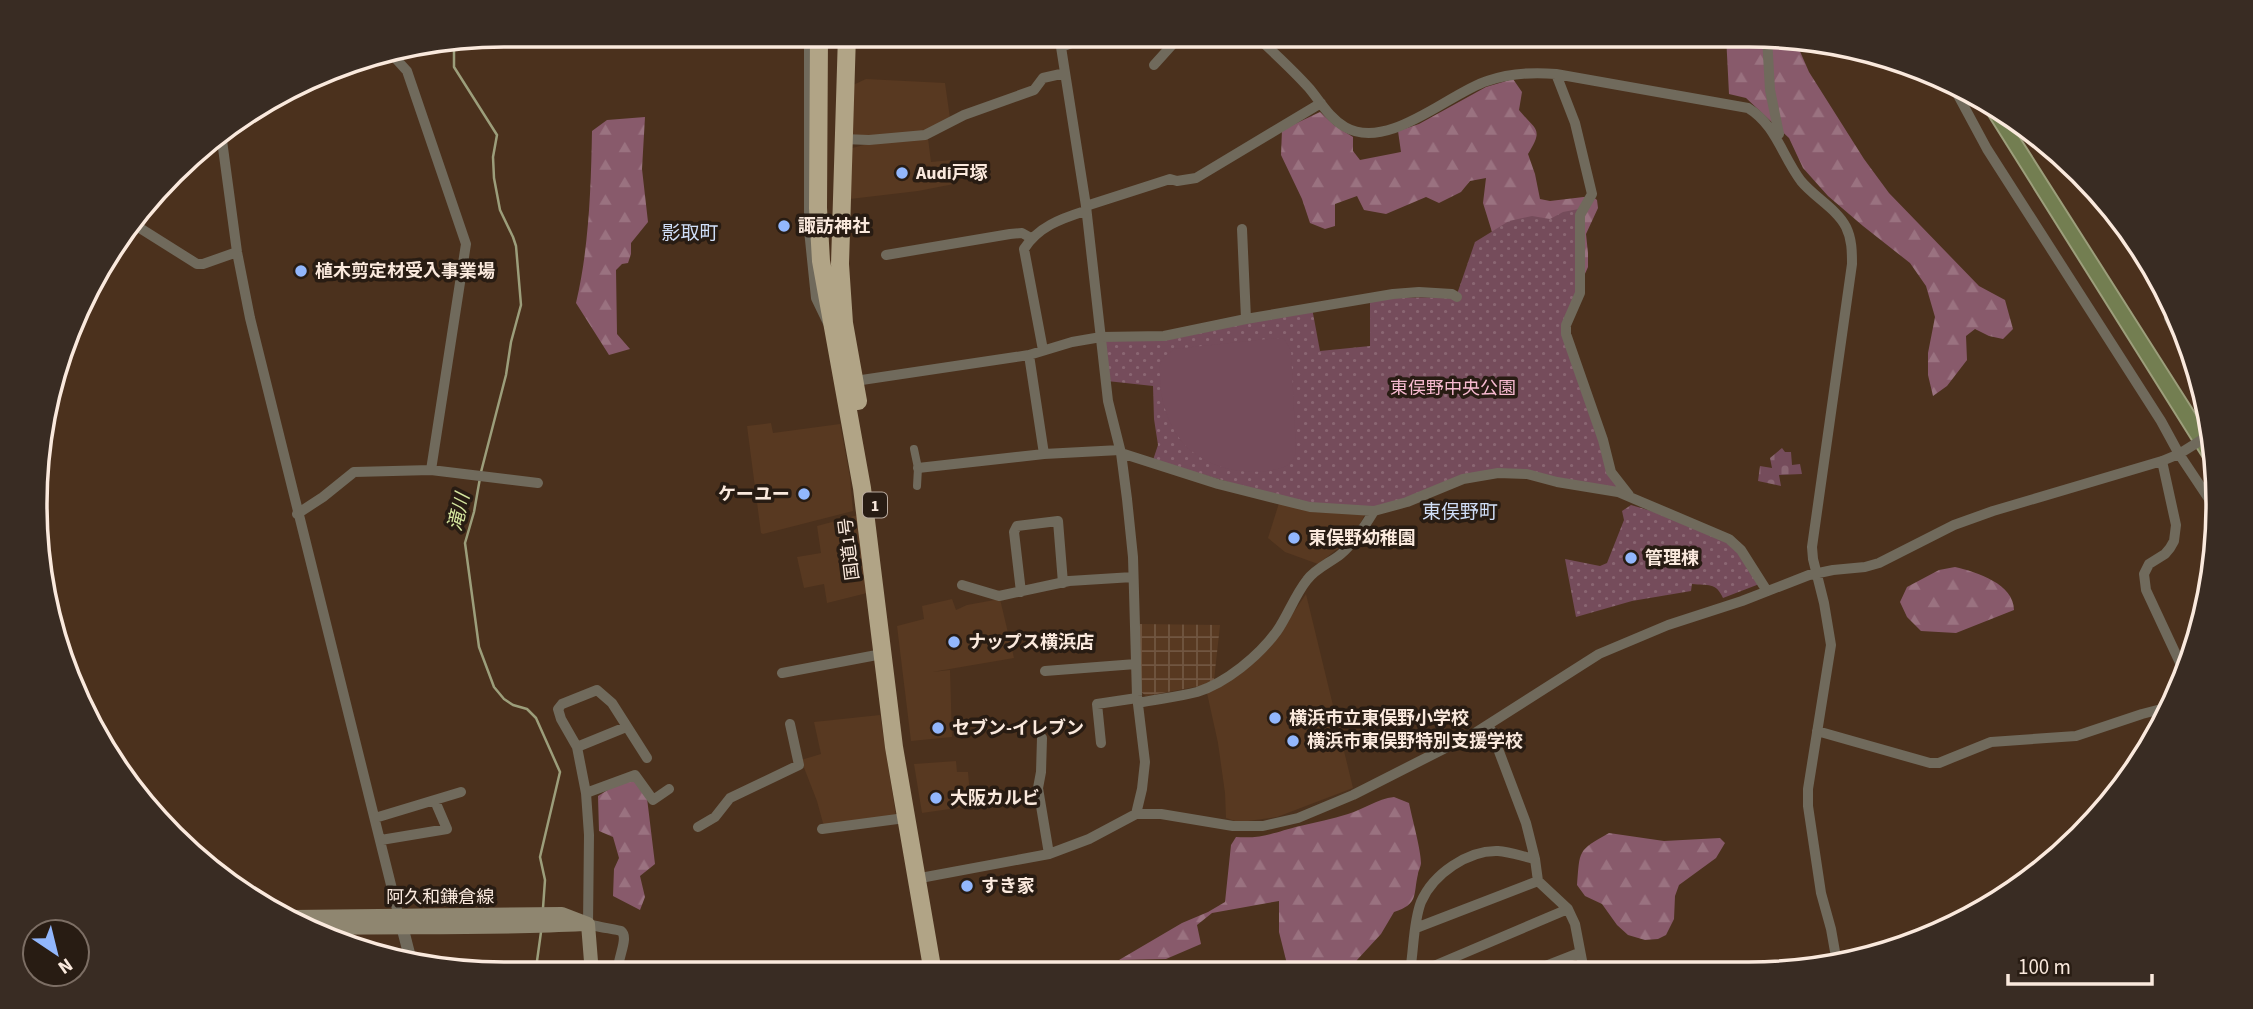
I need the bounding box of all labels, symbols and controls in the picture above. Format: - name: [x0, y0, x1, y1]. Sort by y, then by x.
- place label: Audi戸塚: [915, 161, 988, 186]
- marker: Audi戸塚: [894, 165, 910, 181]
- place label: 諏訪神社: [798, 214, 870, 239]
- marker: 諏訪神社: [776, 218, 792, 234]
- district label: 影取町: [661, 220, 719, 247]
- place label: 植木剪定材受入事業場: [315, 259, 495, 284]
- marker: 植木剪定材受入事業場: [293, 263, 309, 279]
- park label: 東俣野中央公園: [1390, 376, 1516, 401]
- place label: ケーユー: [718, 482, 790, 507]
- marker: ケーユー: [796, 486, 812, 502]
- water label: 滝川: [442, 489, 477, 534]
- road number: 1: [863, 492, 887, 518]
- district label: 東俣野町: [1422, 499, 1498, 526]
- street label: 国道1号: [833, 516, 866, 582]
- place label: 東俣野幼稚園: [1308, 526, 1416, 551]
- marker: 東俣野幼稚園: [1286, 530, 1302, 546]
- place label: 管理棟: [1645, 546, 1699, 571]
- marker: 管理棟: [1623, 550, 1639, 566]
- place label: ナップス横浜店: [968, 630, 1094, 655]
- marker: ナップス横浜店: [946, 634, 962, 650]
- place label: 横浜市立東俣野小学校: [1289, 706, 1469, 731]
- marker: 横浜市立東俣野小学校: [1267, 710, 1283, 726]
- place label: セブン-イレブン: [952, 716, 1084, 741]
- marker: セブン-イレブン: [930, 720, 946, 736]
- place label: 横浜市東俣野特別支援学校: [1307, 729, 1523, 754]
- marker: 横浜市東俣野特別支援学校: [1285, 733, 1301, 749]
- place label: 大阪カルビ: [950, 786, 1040, 811]
- marker: 大阪カルビ: [928, 790, 944, 806]
- place label: すき家: [981, 874, 1035, 899]
- marker: すき家: [959, 878, 975, 894]
- street label: 阿久和鎌倉線: [386, 885, 494, 910]
- north arrow: [21, 918, 91, 988]
- scale bar: [2008, 942, 2152, 986]
- text: N: [52, 951, 78, 980]
- text: 100 m: [2018, 952, 2071, 982]

